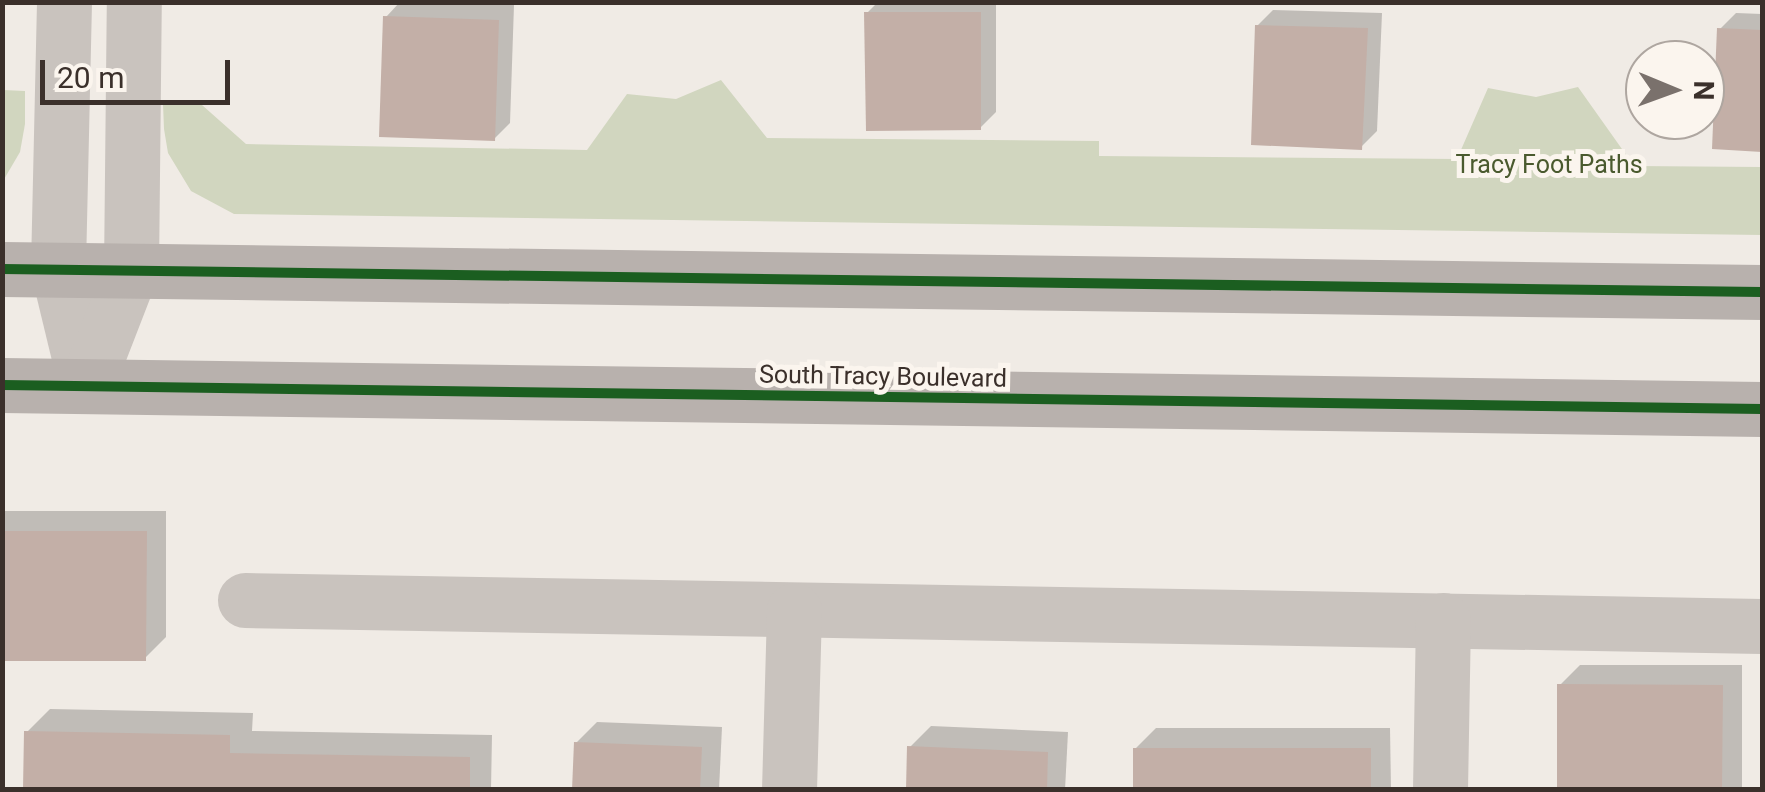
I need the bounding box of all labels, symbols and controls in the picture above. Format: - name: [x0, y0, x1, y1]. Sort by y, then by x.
- scale bar: [45, 40, 235, 102]
- north arrow: [1625, 40, 1725, 140]
- text: 20 m: [57, 60, 124, 95]
- text: N: [1687, 80, 1720, 101]
- park label: Tracy Foot Paths: [1455, 150, 1643, 180]
- street label: South Tracy Boulevard: [759, 360, 1007, 394]

